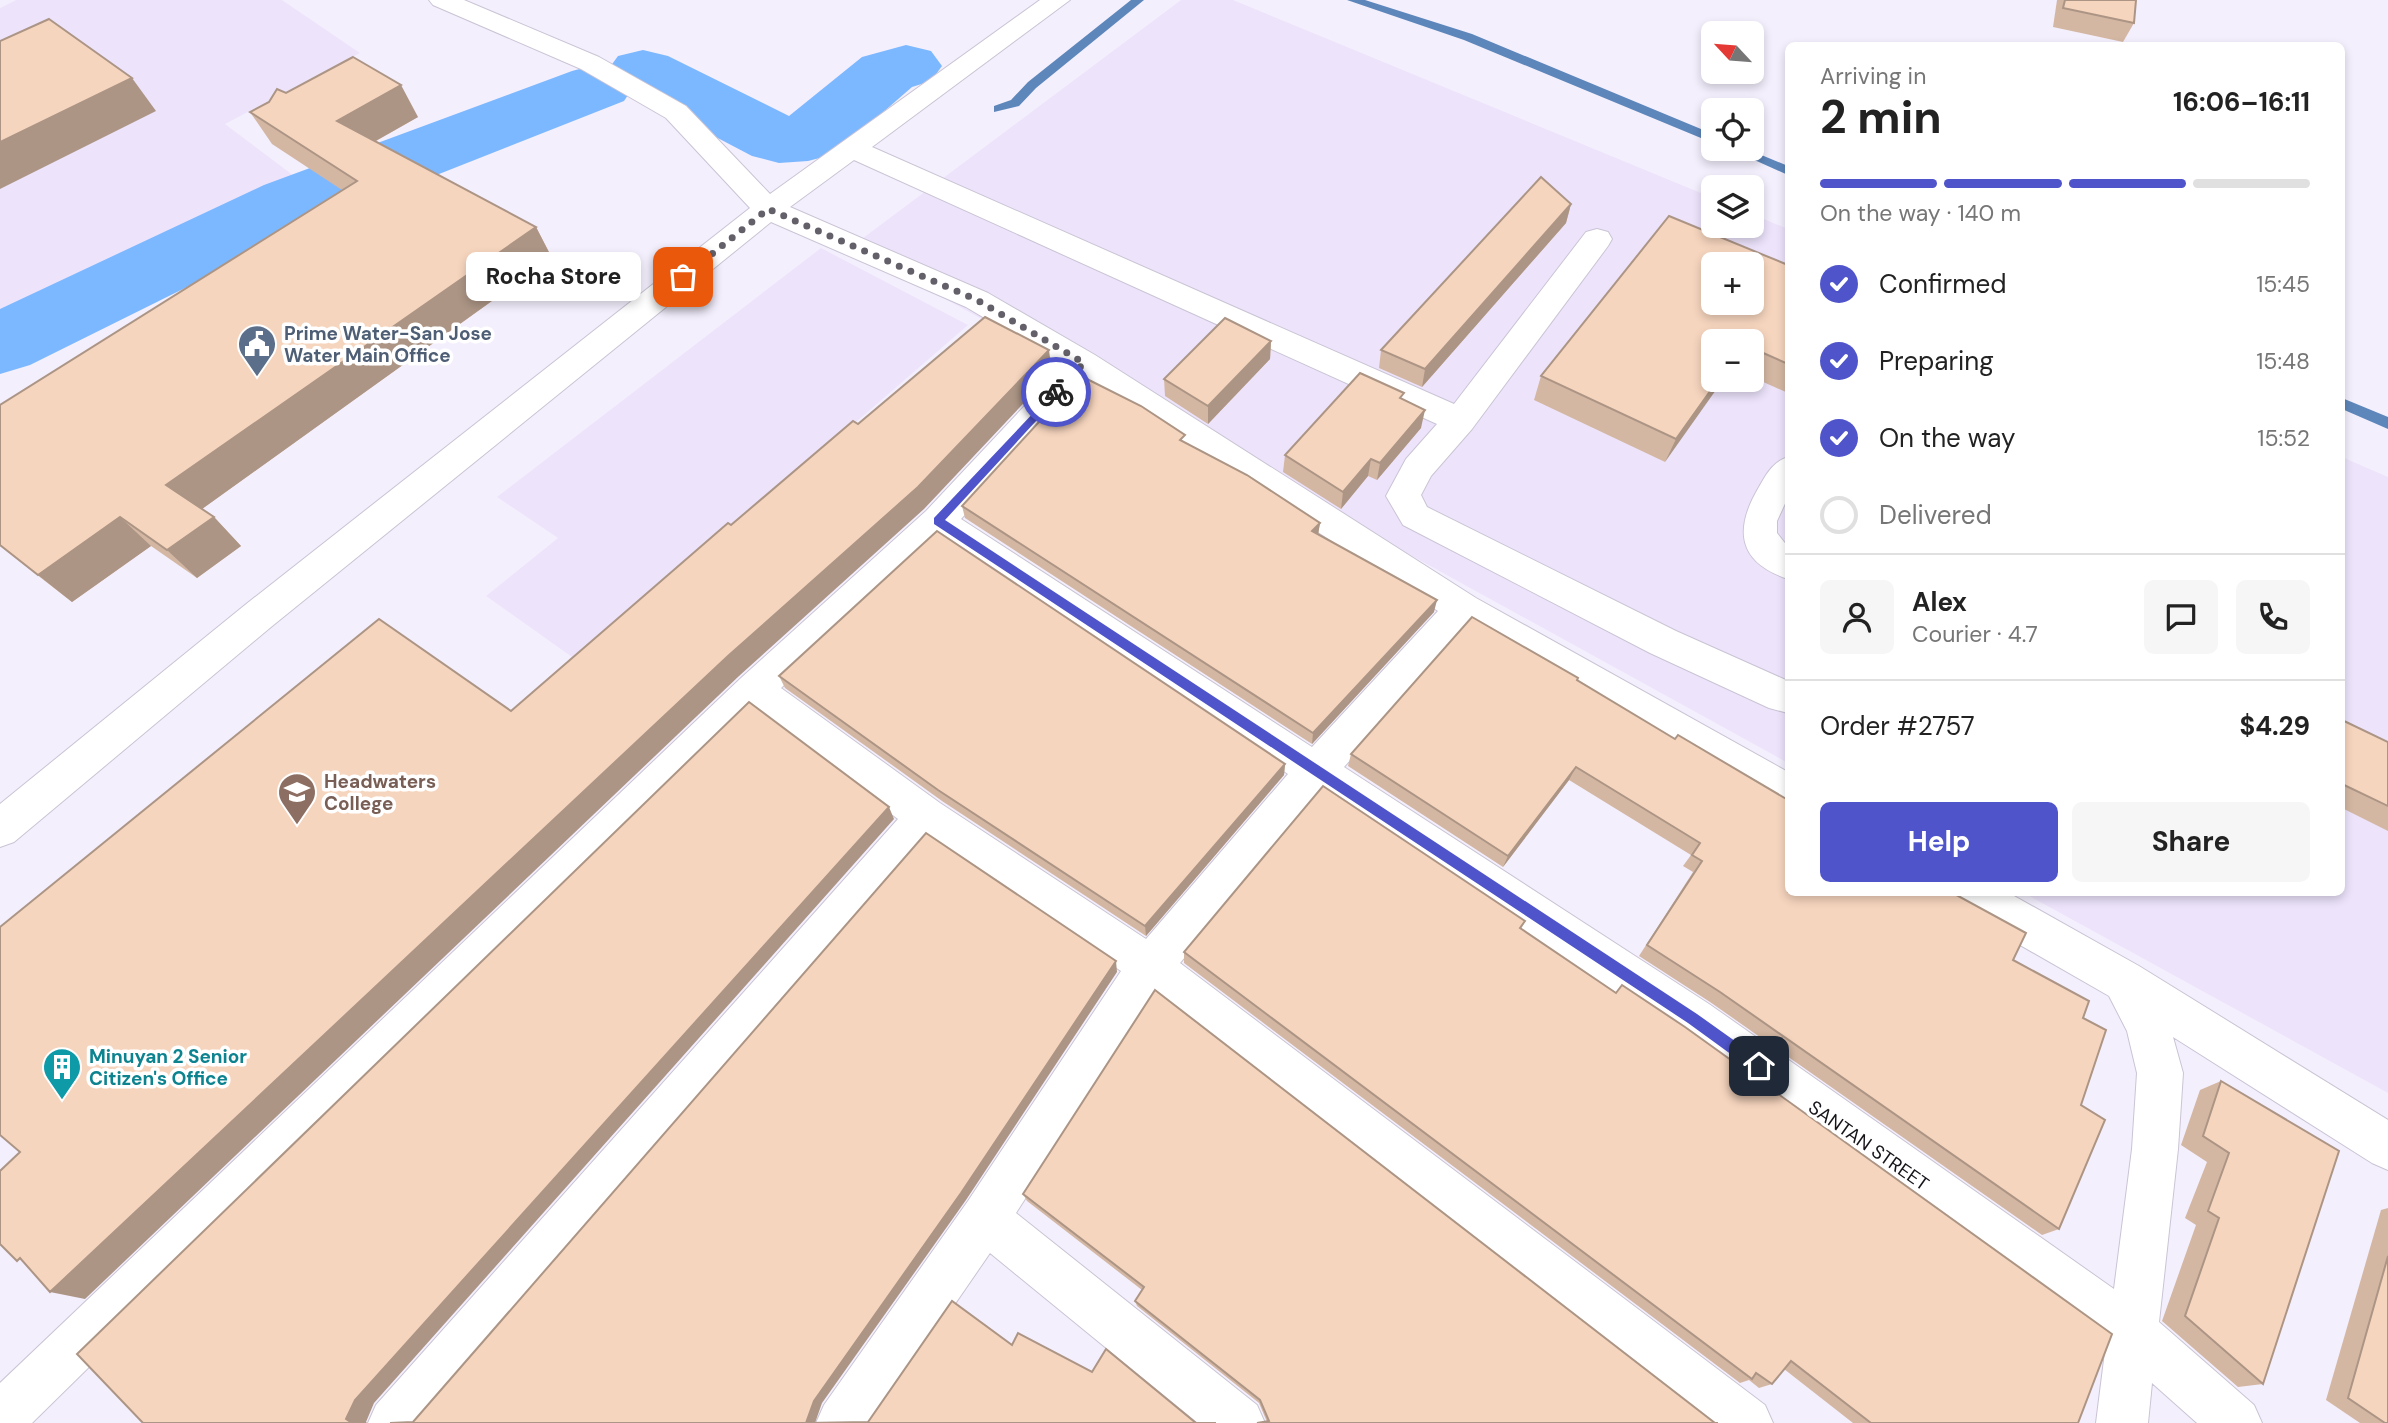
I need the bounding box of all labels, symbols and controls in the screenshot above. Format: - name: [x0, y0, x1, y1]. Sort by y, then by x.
- north arrow: [1701, 21, 1764, 84]
- map controls: [1701, 21, 1764, 392]
- text: Arriving in: [1820, 61, 1926, 91]
- text: 16:06–16:11: [2173, 85, 2310, 119]
- text: 2 min: [1820, 87, 1942, 147]
- button: locate: [1701, 98, 1764, 161]
- button: layers: [1701, 175, 1764, 238]
- text: On the way · 140 m: [1820, 198, 2021, 228]
- pin: [653, 247, 713, 307]
- callout: Rocha Store: [466, 252, 641, 302]
- button: +: [1701, 252, 1764, 315]
- icon: bag: [664, 258, 702, 296]
- text: Rocha Store: [486, 261, 621, 291]
- icon: check: [1820, 265, 1858, 303]
- text: Confirmed: [1879, 267, 2006, 301]
- text: 15:45: [2256, 269, 2310, 299]
- place label: Prime Water-San Jose Water Main Office: [284, 321, 492, 368]
- public building icon: Prime Water-San Jose Water Main Office: [236, 323, 278, 378]
- button: −: [1701, 329, 1764, 392]
- icon: check: [1820, 342, 1858, 380]
- text: Preparing: [1879, 344, 1994, 378]
- text: 15:48: [2256, 346, 2310, 376]
- courier: [1021, 357, 1091, 427]
- icon: bike: [1037, 373, 1075, 411]
- icon: check: [1820, 419, 1858, 457]
- text: On the way: [1879, 421, 2015, 455]
- text: 15:52: [2257, 423, 2310, 453]
- text: Delivered: [1879, 498, 1992, 532]
- button: person: [1820, 580, 1894, 654]
- button: chat: [2144, 580, 2218, 654]
- button: phone: [2236, 580, 2310, 654]
- text: Alex: [1912, 585, 1967, 619]
- text: Courier · 4.7: [1912, 619, 2038, 649]
- text: Order #2757: [1820, 709, 1975, 743]
- text: $4.29: [2239, 709, 2310, 743]
- place label: Headwaters College: [324, 769, 436, 816]
- school or university icon: Headwaters College: [276, 771, 318, 826]
- button: Help: [1820, 802, 2058, 882]
- button: Share: [2072, 802, 2310, 882]
- pin: [1729, 1036, 1789, 1096]
- place label: Minuyan 2 Senior Citizen's Office: [89, 1044, 247, 1091]
- building icon: Minuyan 2 Senior Citizen's Office: [41, 1046, 83, 1101]
- icon: home: [1740, 1047, 1778, 1085]
- street label: SANTAN STREET: [1804, 1095, 1934, 1196]

